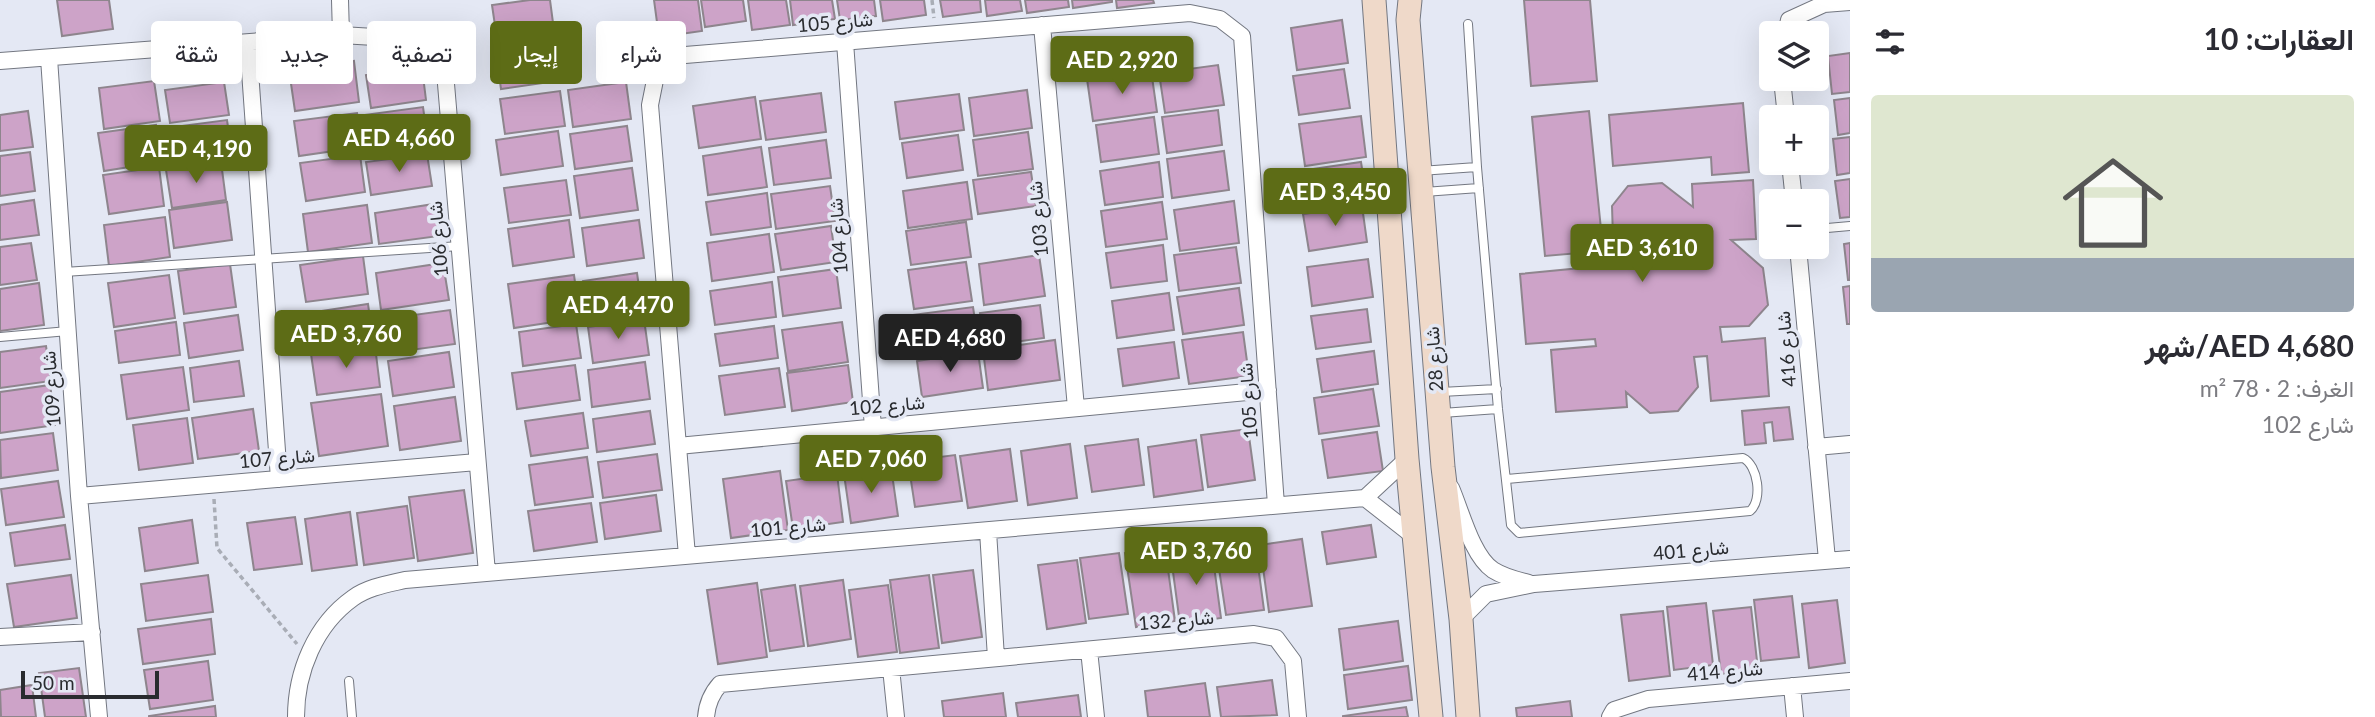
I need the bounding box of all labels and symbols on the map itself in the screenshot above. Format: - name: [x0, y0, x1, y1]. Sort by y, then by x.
- street label: شارع 105: [796, 7, 874, 38]
- pin: AED 2,920: [1042, 36, 1202, 96]
- pin: AED 4,660: [319, 114, 479, 174]
- pin: AED 4,190: [116, 125, 276, 185]
- pin: AED 3,450: [1255, 168, 1415, 228]
- street label: شارع 103: [1023, 180, 1054, 258]
- street label: شارع 104: [823, 197, 854, 275]
- street label: شارع 106: [423, 200, 454, 278]
- pin: AED 3,610: [1562, 224, 1722, 284]
- pin: AED 4,470: [538, 282, 698, 341]
- pin: AED 3,760: [266, 310, 426, 370]
- street label: شارع 416: [1771, 310, 1802, 388]
- pin: AED 4,680: [870, 314, 1030, 374]
- street label: شارع 28: [1420, 326, 1449, 392]
- street label: شارع 109: [36, 350, 67, 428]
- street label: شارع 105: [1233, 362, 1264, 440]
- street label: شارع 102: [848, 390, 926, 421]
- pin: AED 7,060: [791, 435, 951, 495]
- street label: شارع 107: [238, 443, 316, 474]
- street label: شارع 101: [749, 512, 827, 543]
- pin: AED 3,760: [1116, 528, 1276, 587]
- street label: شارع 401: [1652, 535, 1730, 566]
- street label: شارع 132: [1137, 605, 1215, 636]
- street label: شارع 414: [1686, 656, 1764, 687]
- scale bar: [21, 668, 159, 700]

